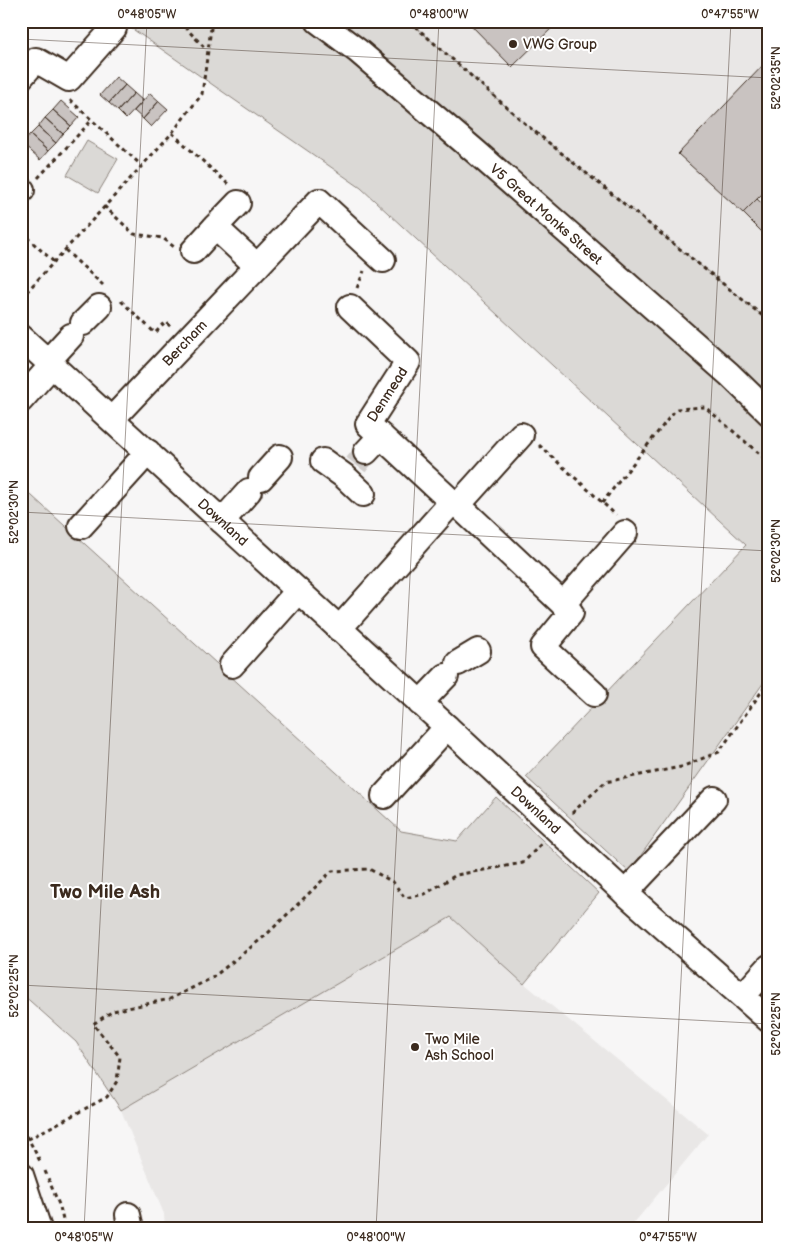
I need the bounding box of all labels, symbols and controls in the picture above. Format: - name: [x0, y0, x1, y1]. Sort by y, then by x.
- text: 0°48'05"W: [118, 7, 177, 22]
- text: 0°48'00"W: [409, 7, 469, 22]
- text: 0°47'55"W: [701, 7, 759, 22]
- place label: VWG Group: [523, 36, 597, 53]
- marker: VWG Group: [507, 38, 519, 50]
- text: 52°02'35"N: [769, 46, 784, 110]
- street label: V5 Great Monks Street: [487, 160, 607, 268]
- street label: Bercham: [158, 316, 210, 370]
- street label: Denmead: [363, 364, 411, 425]
- text: 52°02'30"N: [7, 480, 22, 544]
- street label: Downland: [194, 495, 252, 549]
- text: 52°02'30"N: [769, 519, 784, 583]
- street label: Downland: [507, 782, 564, 837]
- district label: Two Mile Ash: [50, 881, 160, 904]
- text: 52°02'25"N: [7, 954, 22, 1018]
- text: 52°02'25"N: [769, 992, 784, 1056]
- place label: Two Mile Ash School: [425, 1031, 494, 1064]
- marker: Two Mile Ash School: [409, 1041, 421, 1053]
- text: 0°48'05"W: [55, 1230, 114, 1245]
- text: 0°48'00"W: [346, 1230, 406, 1245]
- text: 0°47'55"W: [639, 1230, 697, 1245]

